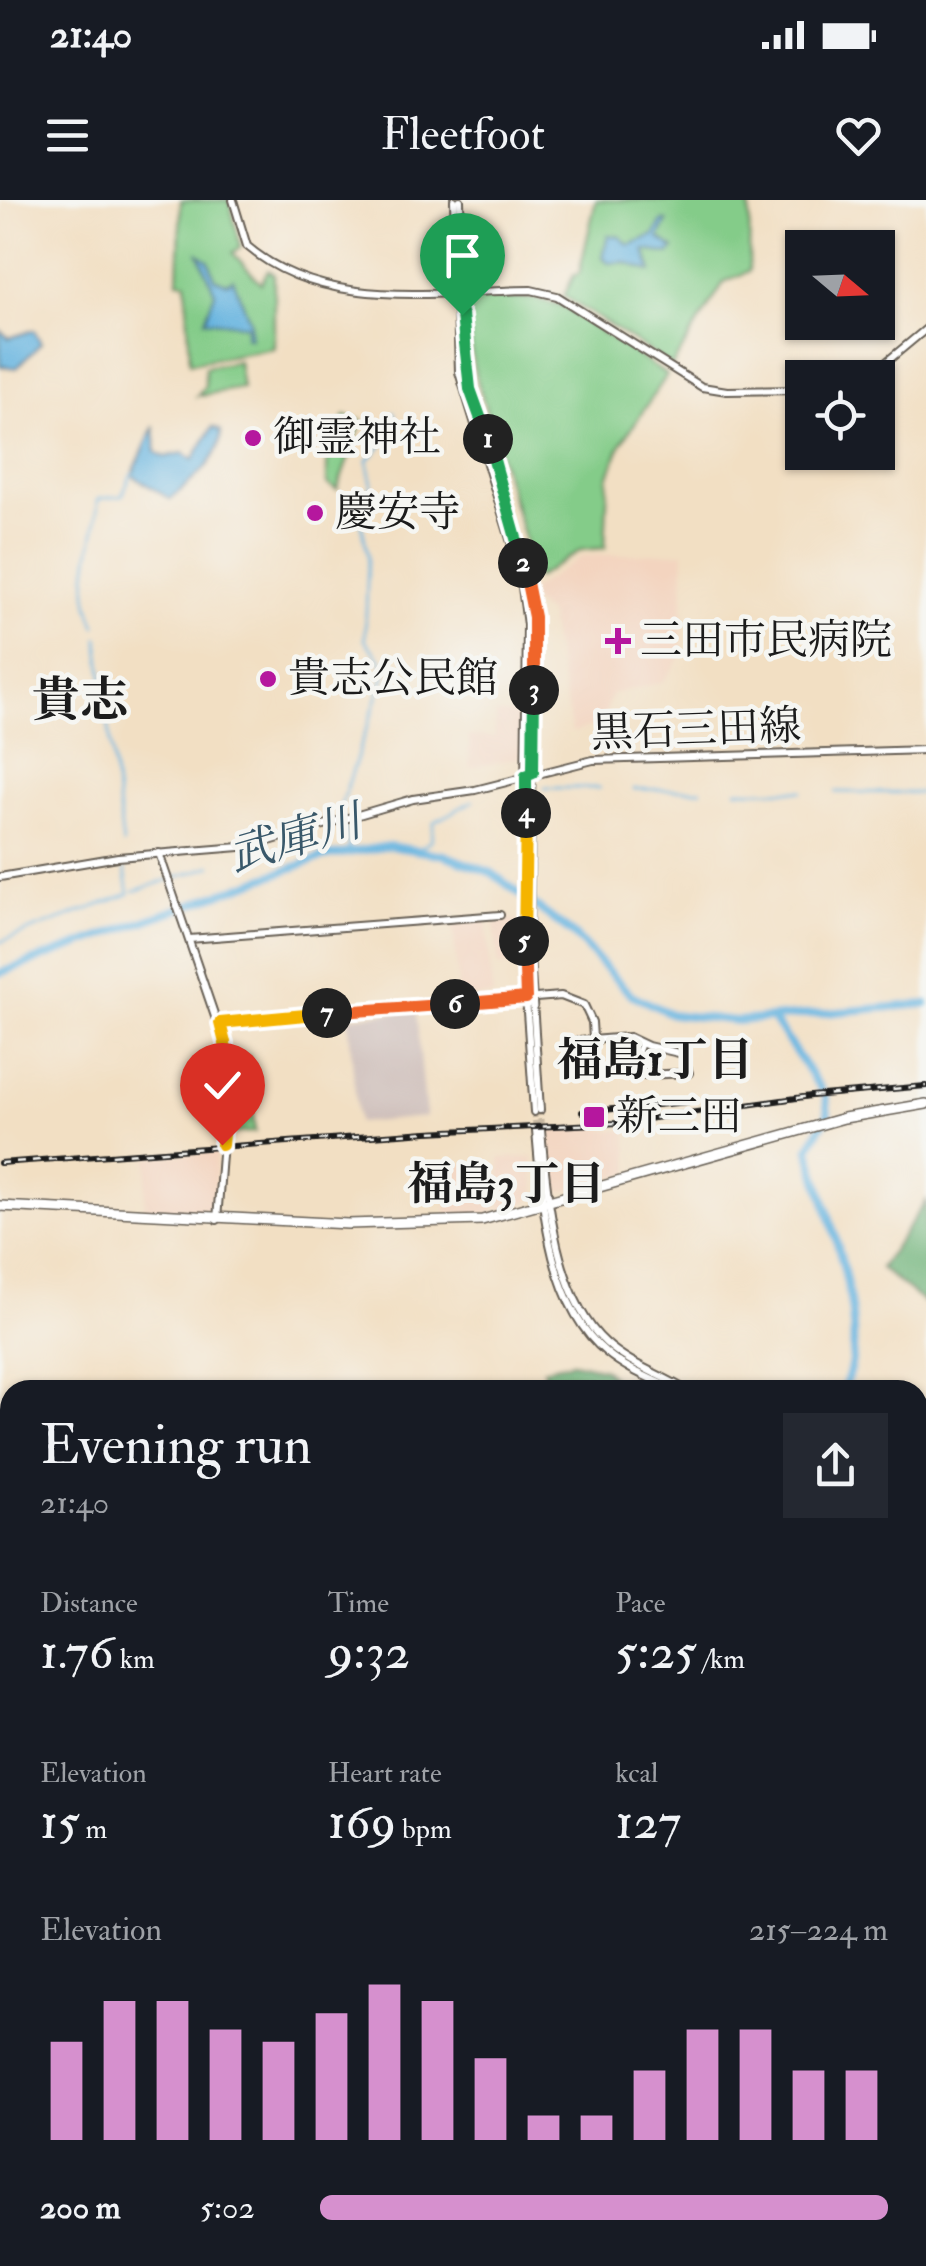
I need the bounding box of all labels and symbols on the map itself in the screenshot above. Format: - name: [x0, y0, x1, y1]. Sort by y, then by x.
- pin: [420, 213, 505, 316]
- north arrow: [785, 230, 895, 340]
- place label: 御霊神社: [273, 412, 441, 464]
- pin: 1: [463, 414, 513, 464]
- marker: 御霊神社: [242, 427, 264, 449]
- place label: 慶安寺: [335, 487, 461, 539]
- marker: 慶安寺: [304, 502, 326, 524]
- pin: 2: [498, 538, 548, 588]
- place label: 三田市民病院: [640, 615, 892, 667]
- marker: 三田市民病院: [605, 628, 631, 654]
- place label: 貴志公民館: [288, 653, 498, 705]
- pin: 3: [509, 665, 559, 715]
- marker: 貴志公民館: [257, 668, 279, 690]
- district label: 貴志: [32, 671, 128, 731]
- street label: 黒石三田線: [590, 700, 802, 760]
- pin: 4: [501, 788, 551, 838]
- water label: 武庫川: [222, 792, 372, 885]
- pin: 5: [499, 916, 549, 966]
- pin: 6: [430, 979, 480, 1029]
- pin: 7: [302, 988, 352, 1038]
- district label: 福島1丁目: [557, 1033, 753, 1089]
- pin: [180, 1043, 265, 1146]
- place label: 新三田: [616, 1091, 742, 1143]
- marker: 新三田: [581, 1104, 607, 1130]
- district label: 福島3丁目: [407, 1157, 605, 1213]

